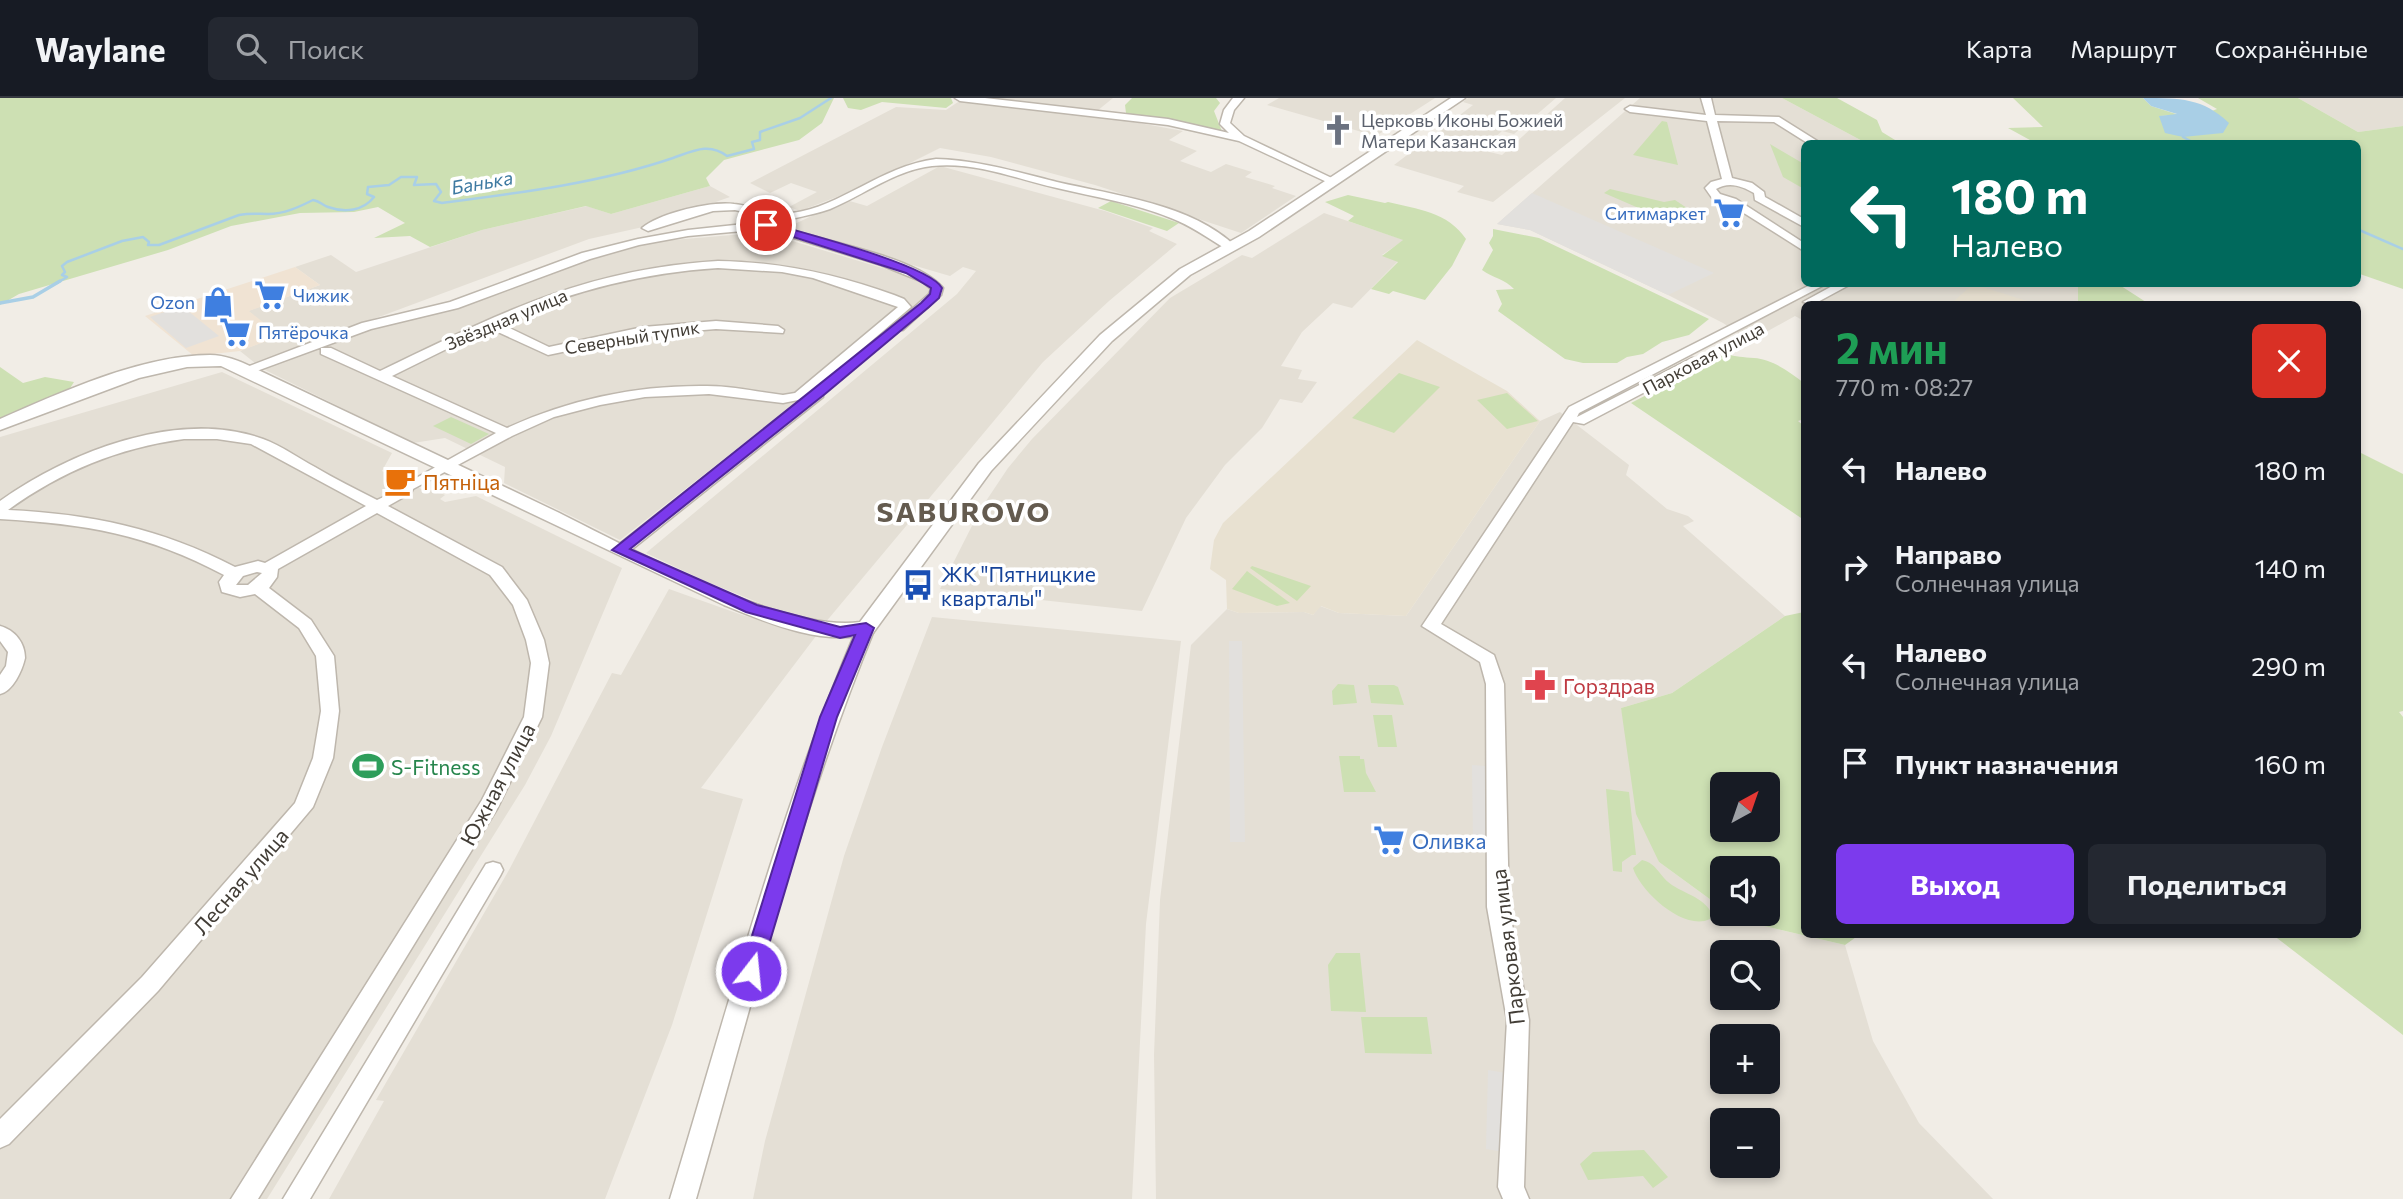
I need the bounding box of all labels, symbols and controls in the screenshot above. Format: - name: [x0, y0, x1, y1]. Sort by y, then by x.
- search box: [208, 17, 698, 80]
- text: Waylane: [35, 28, 166, 69]
- icon: search: [232, 29, 270, 67]
- text: Поиск: [288, 33, 364, 64]
- text: Карта: [1966, 34, 2032, 63]
- text: Маршрут: [2070, 34, 2177, 63]
- text: Сохранённые: [2215, 34, 2368, 63]
- place label: Церковь Иконы Божией Матери Казанская: [1361, 109, 1563, 152]
- church icon: Церковь Иконы Божией Матери Казанская: [1321, 113, 1355, 147]
- text: 180 m: [1951, 164, 2088, 224]
- water label: Банька: [449, 165, 515, 199]
- icon: left: [1836, 168, 1927, 259]
- pin: [736, 195, 796, 255]
- supermarket icon: Ситимаркет: [1712, 196, 1746, 230]
- place label: Ситимаркет: [1605, 202, 1707, 224]
- icon: arrive: [747, 206, 785, 244]
- text: Налево: [1951, 224, 2063, 264]
- supermarket icon: Чижик: [253, 278, 287, 312]
- street label: Звёздная улица: [442, 283, 570, 355]
- place label: Чижик: [293, 284, 350, 306]
- shop icon: Ozon: [201, 285, 235, 319]
- place label: Ozon: [150, 291, 195, 313]
- supermarket icon: Пятёрочка: [218, 315, 252, 349]
- street label: Северный тупик: [563, 315, 701, 359]
- street label: Парковая улица: [1639, 317, 1767, 399]
- place label: Пятёрочка: [258, 321, 349, 343]
- text: 2 мин: [1836, 321, 1948, 373]
- button: close: [2252, 324, 2326, 398]
- text: 770 m · 08:27: [1836, 373, 1973, 401]
- icon: left: [1836, 450, 1874, 488]
- text: Налево: [1895, 454, 1987, 485]
- text: 180 m: [2254, 454, 2326, 485]
- cafe icon: Пятнiца: [383, 464, 417, 498]
- place label: Пятнiца: [423, 469, 500, 494]
- district label: SABUROVO: [877, 494, 1051, 528]
- text: Направо: [1895, 538, 2002, 569]
- icon: right: [1836, 548, 1874, 586]
- text: 140 m: [2255, 552, 2326, 583]
- place label: ЖК "Пятницкие кварталы": [941, 561, 1096, 610]
- bus stop icon: ЖК "Пятницкие кварталы": [901, 568, 935, 602]
- text: Солнечная улица: [1895, 569, 2079, 597]
- text: Налево: [1895, 636, 1987, 667]
- icon: left: [1836, 646, 1874, 684]
- text: 290 m: [2251, 650, 2326, 681]
- text: Солнечная улица: [1895, 667, 2079, 695]
- pharmacy icon: Горздрав: [1523, 668, 1557, 702]
- place label: Горздрав: [1563, 673, 1655, 698]
- street label: Южная улица: [454, 719, 540, 849]
- icon: arrive: [1836, 744, 1874, 782]
- text: Пункт назначения: [1895, 748, 2119, 779]
- text: 160 m: [2254, 748, 2326, 779]
- sports icon: S-Fitness: [351, 749, 385, 783]
- place label: S-Fitness: [391, 754, 480, 779]
- north arrow: [1710, 772, 1780, 842]
- map controls: [1710, 772, 1780, 1178]
- street label: Лесная улица: [187, 823, 293, 939]
- supermarket icon: Оливка: [1372, 823, 1406, 857]
- place label: Оливка: [1412, 828, 1486, 853]
- button: Выход: [1836, 844, 2074, 924]
- button: Поделиться: [2088, 844, 2326, 924]
- button: sound: [1710, 856, 1780, 926]
- street label: Парковая улица: [1485, 868, 1529, 1026]
- position arrow: [714, 934, 788, 1008]
- button: search: [1710, 940, 1780, 1010]
- button: +: [1710, 1024, 1780, 1094]
- button: −: [1710, 1108, 1780, 1178]

